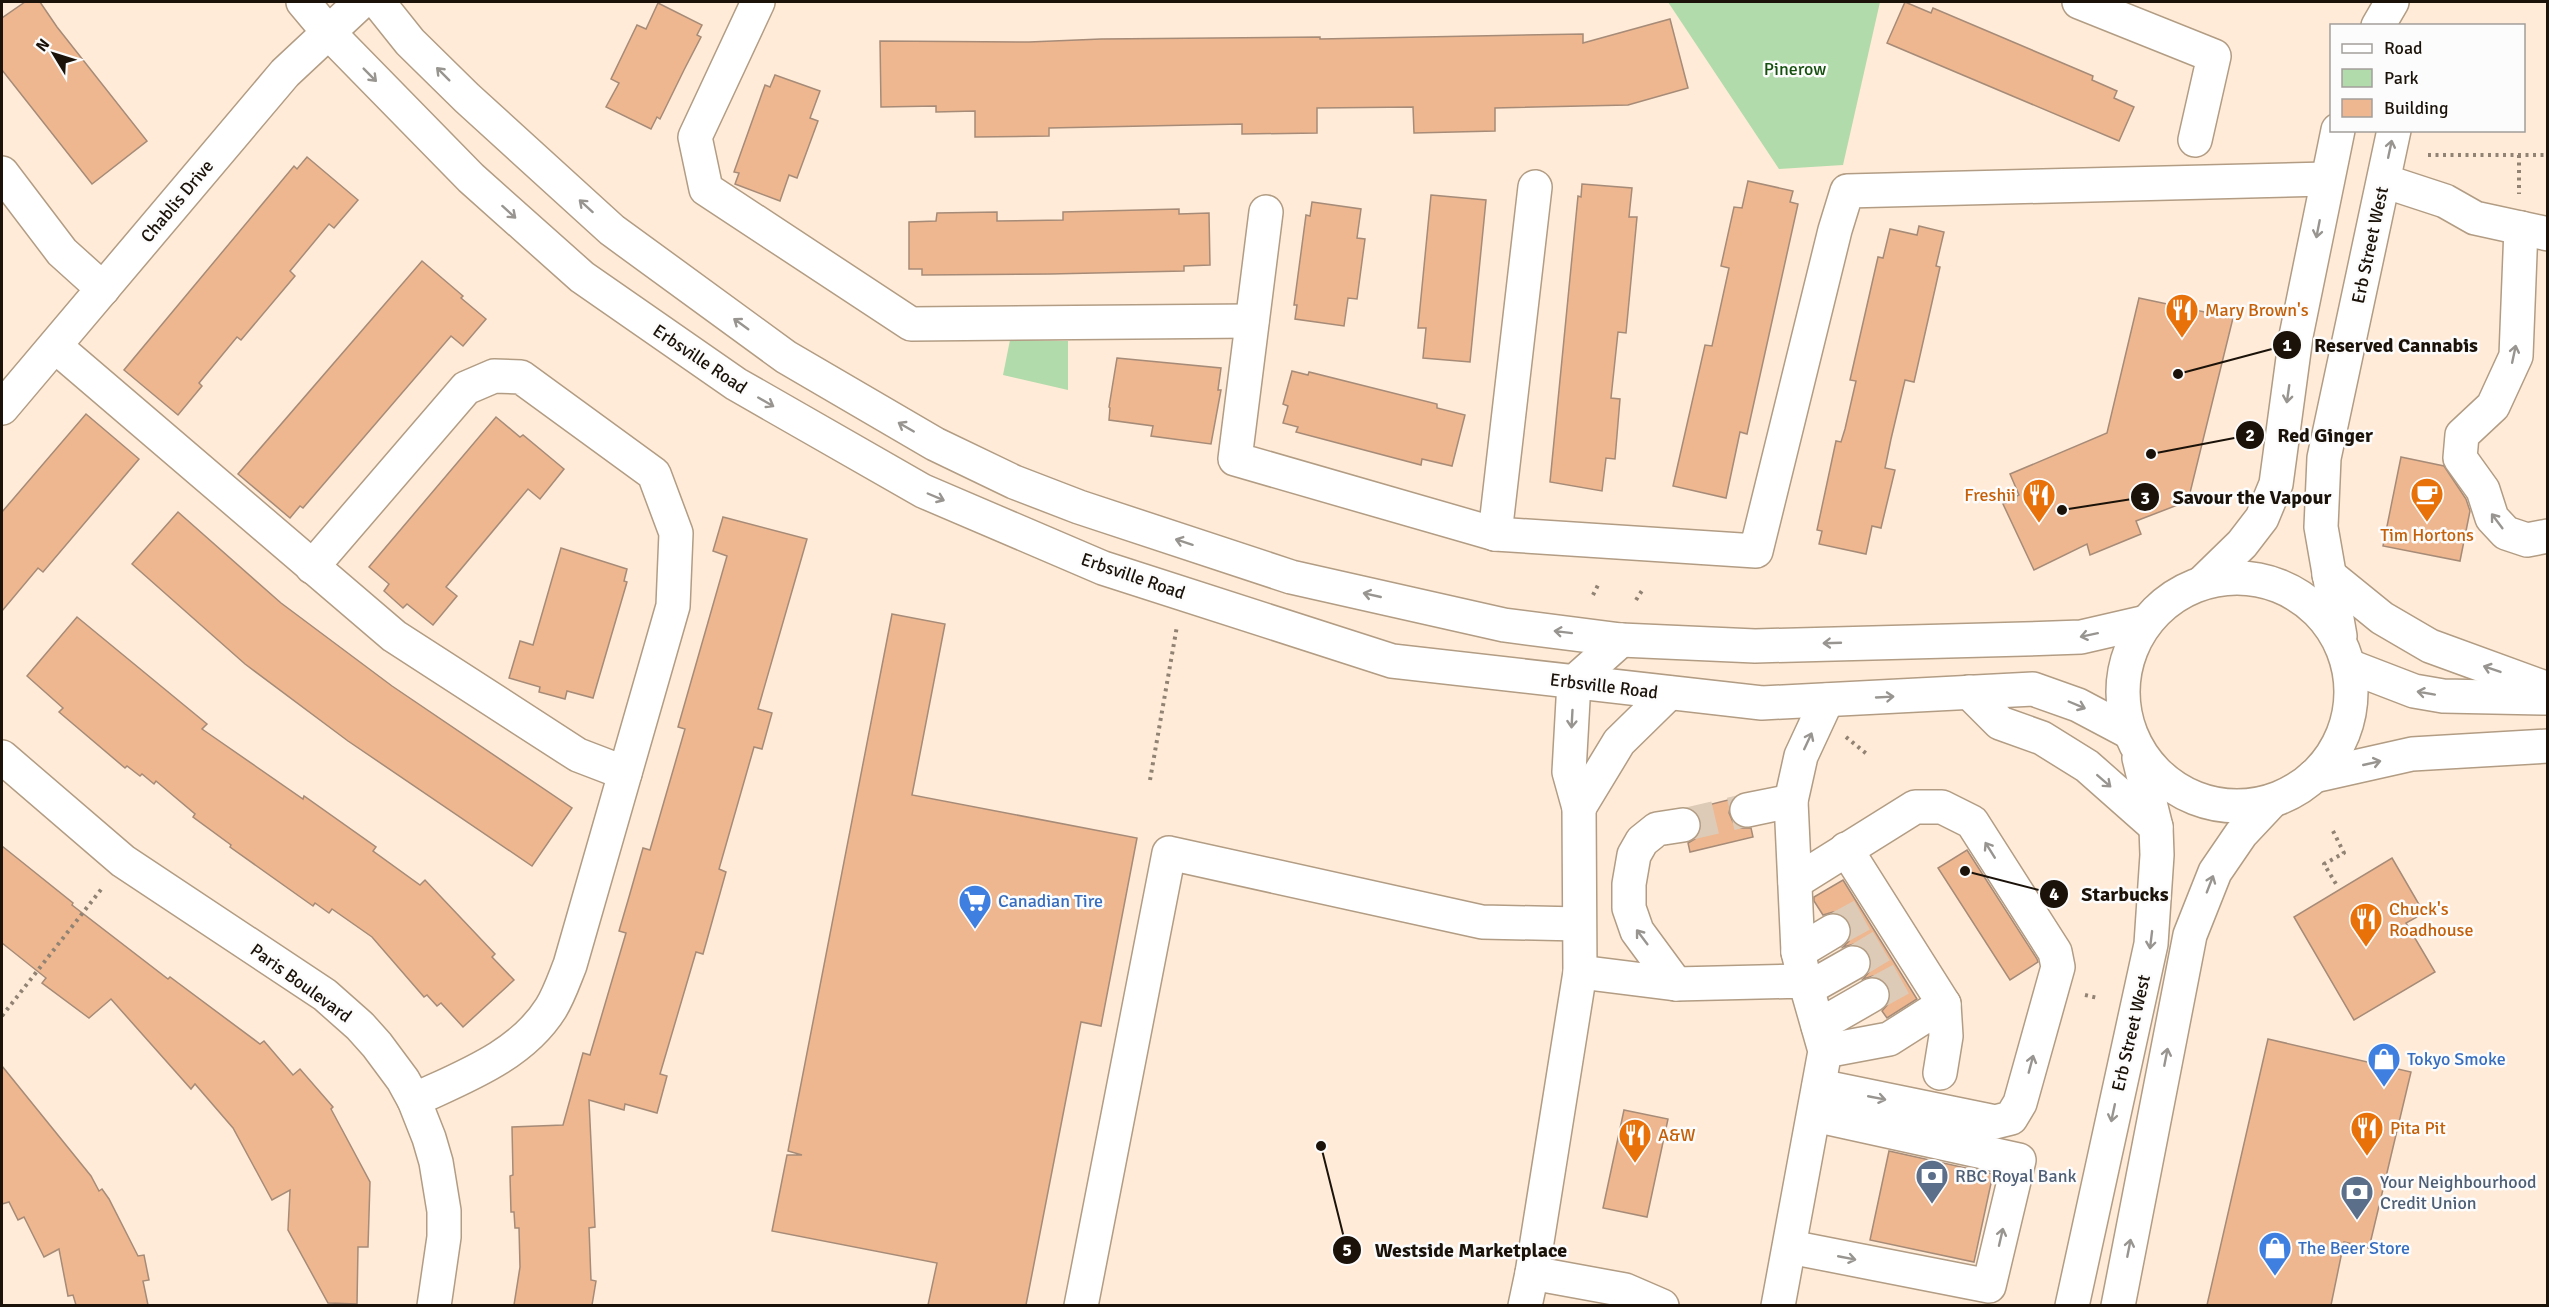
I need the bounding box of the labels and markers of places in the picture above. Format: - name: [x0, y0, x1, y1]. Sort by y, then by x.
- restaurant icon: Mary Brown's: [2164, 292, 2200, 339]
- place label: Mary Brown's: [2205, 299, 2309, 321]
- callout: Reserved Cannabis: [2272, 326, 2490, 364]
- callout: Red Ginger: [2235, 416, 2385, 454]
- cafe icon: Tim Hortons: [2409, 476, 2445, 523]
- restaurant icon: Freshii: [2021, 477, 2057, 524]
- callout: Savour the Vapour: [2130, 478, 2343, 516]
- place label: Freshii: [1964, 484, 2016, 506]
- place label: Tim Hortons: [2380, 524, 2474, 546]
- callout: Starbucks: [2039, 875, 2180, 913]
- supermarket icon: Canadian Tire: [957, 883, 993, 930]
- place label: Canadian Tire: [998, 890, 1103, 912]
- place label: Chuck's Roadhouse: [2389, 898, 2473, 941]
- restaurant icon: Chuck's Roadhouse: [2348, 901, 2384, 948]
- shop icon: Tokyo Smoke: [2366, 1041, 2402, 1088]
- place label: Tokyo Smoke: [2407, 1048, 2506, 1070]
- restaurant icon: Pita Pit: [2349, 1110, 2385, 1157]
- restaurant icon: A&W: [1617, 1117, 1653, 1164]
- place label: Pita Pit: [2390, 1117, 2446, 1139]
- place label: A&W: [1658, 1124, 1696, 1146]
- bank icon: RBC Royal Bank: [1914, 1158, 1950, 1205]
- place label: RBC Royal Bank: [1955, 1165, 2077, 1187]
- place label: Your Neighbourhood Credit Union: [2380, 1171, 2537, 1214]
- bank icon: Your Neighbourhood Credit Union: [2339, 1174, 2375, 1221]
- shop icon: The Beer Store: [2257, 1230, 2293, 1277]
- callout: Westside Marketplace: [1332, 1231, 1579, 1269]
- place label: The Beer Store: [2298, 1237, 2410, 1259]

